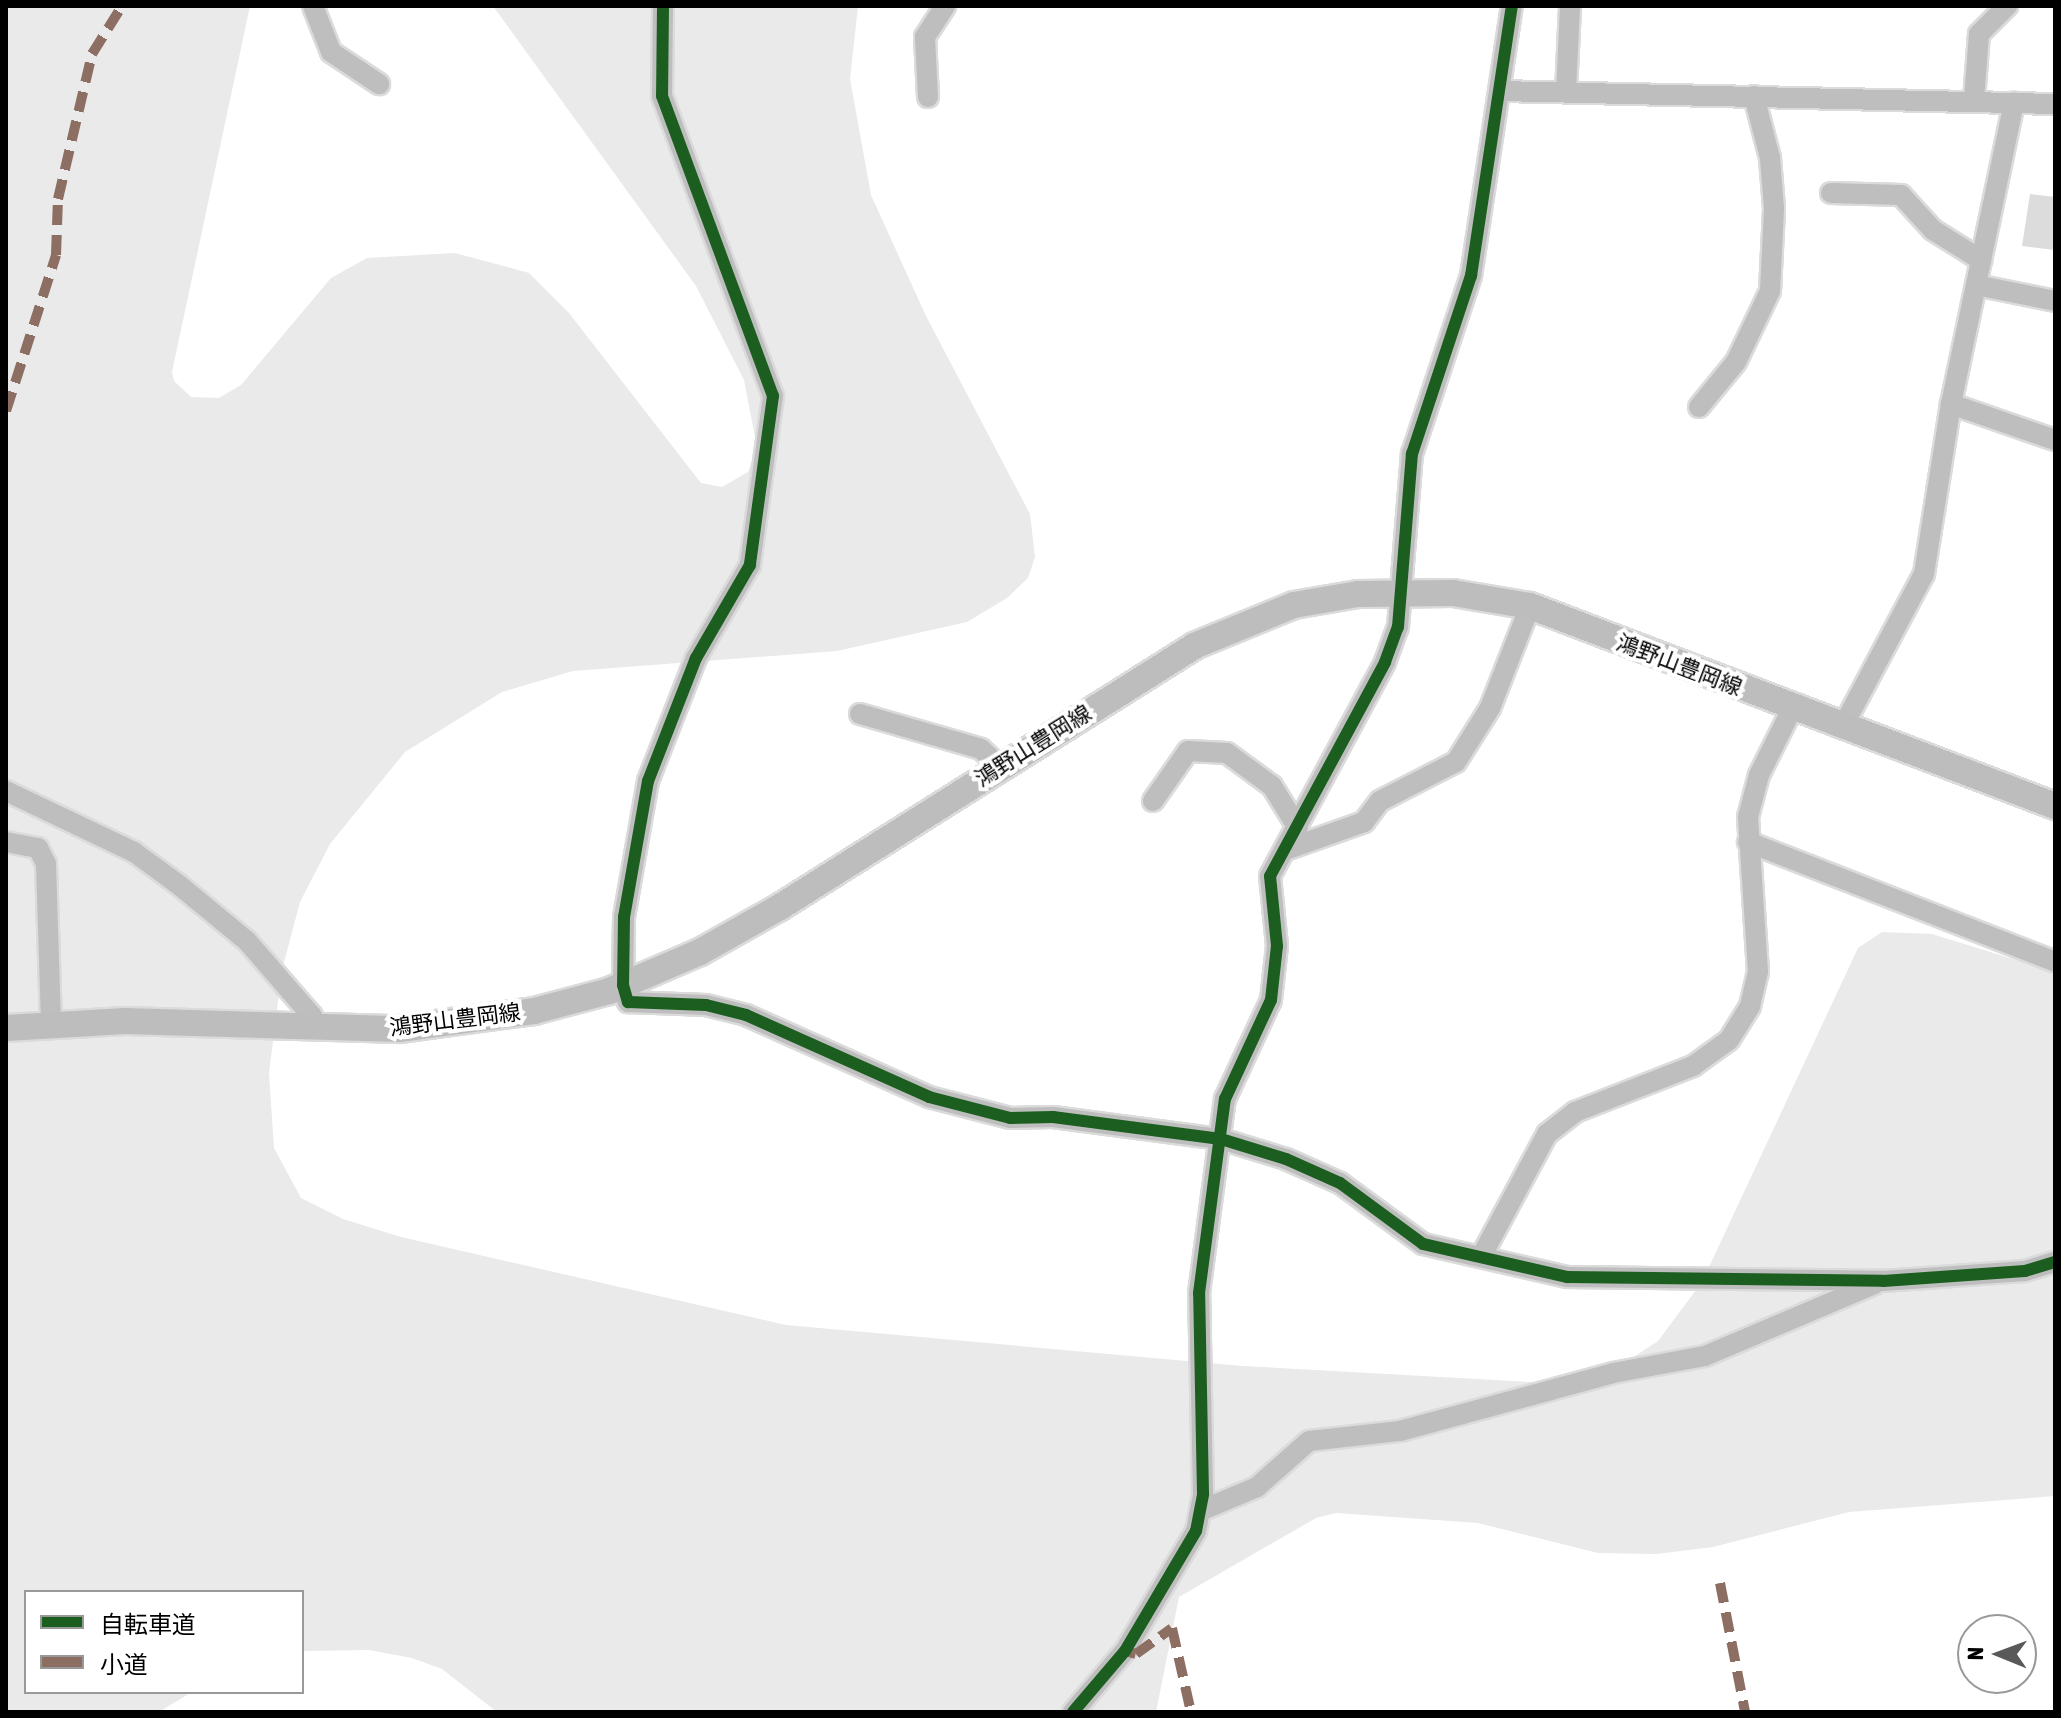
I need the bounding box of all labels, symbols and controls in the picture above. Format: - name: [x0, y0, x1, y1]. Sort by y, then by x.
- street label: 鴻野山豊岡線: [1613, 629, 1745, 701]
- street label: 鴻野山豊岡線: [970, 700, 1096, 792]
- street label: 鴻野山豊岡線: [388, 999, 522, 1041]
- legend: [24, 1590, 304, 1694]
- text: 自転車道: [100, 1611, 196, 1638]
- north arrow: [1957, 1614, 2037, 1694]
- text: N: [1962, 1647, 1988, 1660]
- text: 小道: [100, 1651, 148, 1678]

